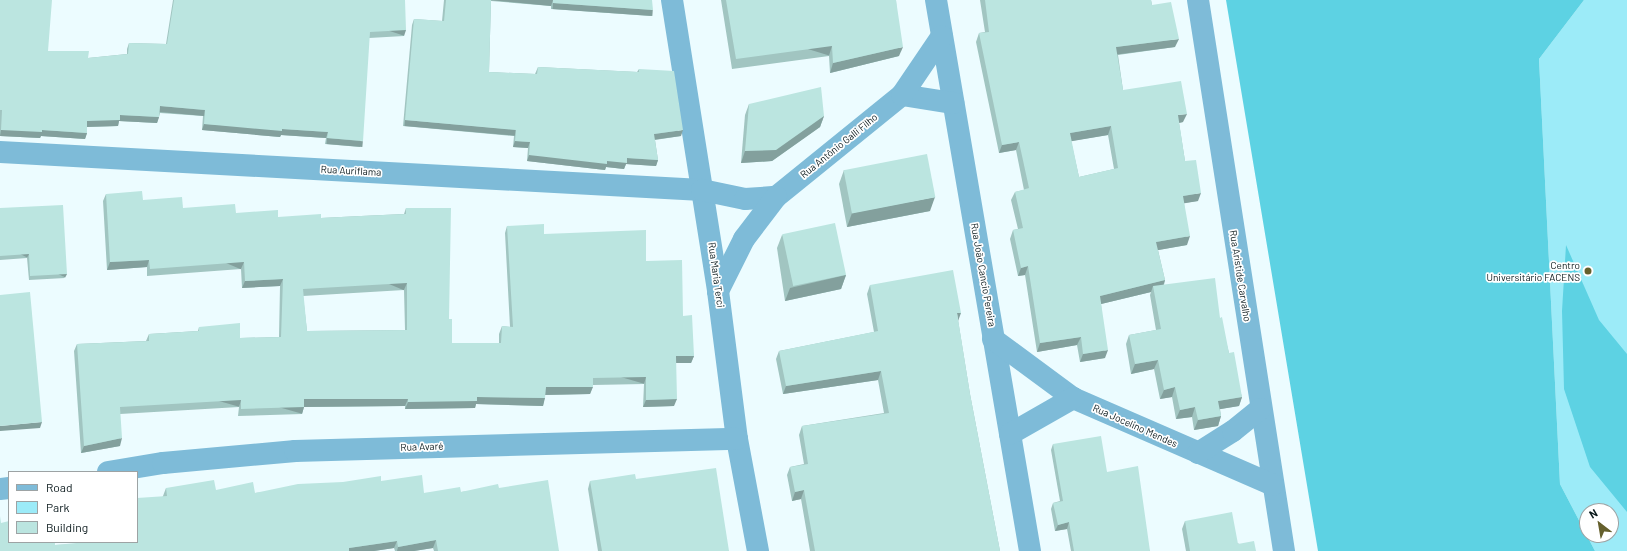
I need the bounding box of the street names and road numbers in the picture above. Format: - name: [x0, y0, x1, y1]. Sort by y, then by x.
- street label: Rua Antônio Galli Filho: [798, 111, 880, 181]
- street label: Rua Auriflama: [320, 163, 382, 179]
- street label: Rua João Cancio Pereira: [968, 222, 998, 328]
- street label: Rua Aristide Carvalho: [1227, 229, 1253, 323]
- street label: Rua Maria Terci: [705, 242, 727, 308]
- street label: Rua Jocelino Mendes: [1091, 402, 1179, 450]
- street label: Rua Avaré: [400, 440, 444, 454]

